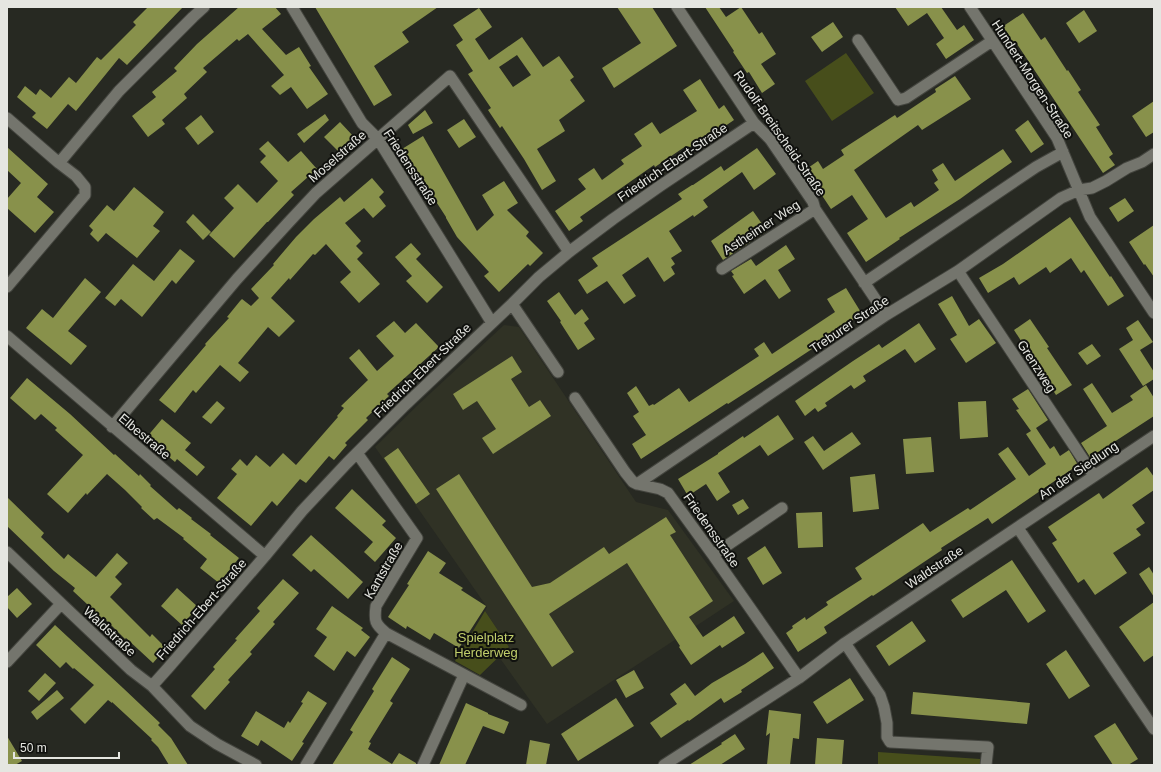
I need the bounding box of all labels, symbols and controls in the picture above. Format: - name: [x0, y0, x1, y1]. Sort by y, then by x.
- street label: Hundert-Morgen-Straße: [989, 17, 1076, 141]
- street label: Rudolf-Breitscheid-Straße: [731, 68, 829, 199]
- street label: Friedrich-Ebert-Straße: [614, 120, 730, 205]
- street label: Moselstraße: [305, 127, 369, 186]
- street label: Friedensstraße: [380, 127, 441, 208]
- street label: Astheimer Weg: [720, 197, 803, 258]
- street label: Treburer Straße: [807, 292, 892, 356]
- street label: Friedrich-Ebert-Straße: [371, 320, 474, 421]
- street label: Grenzweg: [1014, 337, 1059, 395]
- street label: Elbestraße: [116, 410, 174, 462]
- street label: An der Siedlung: [1036, 438, 1121, 502]
- street label: Friedensstraße: [680, 490, 743, 570]
- street label: Kantstraße: [361, 539, 406, 602]
- street label: Waldstraße: [903, 543, 966, 592]
- street label: Friedrich-Ebert-Straße: [153, 556, 249, 663]
- street label: Waldstraße: [80, 603, 139, 659]
- park label: Spielplatz Herderweg: [454, 630, 518, 660]
- scale bar: [14, 734, 119, 760]
- text: 50 m: [20, 741, 47, 755]

